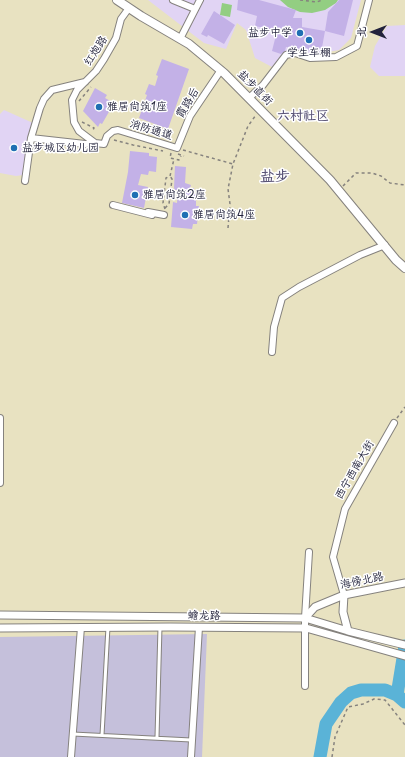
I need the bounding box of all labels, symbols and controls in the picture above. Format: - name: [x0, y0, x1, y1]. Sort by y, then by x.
- north arrow: [353, 12, 393, 52]
- place label: 盐步中学: [248, 26, 292, 40]
- text: 北: [352, 27, 369, 38]
- marker: 盐步中学: [295, 28, 305, 38]
- street label: 红炮路: [81, 34, 111, 68]
- marker: 学生车棚: [304, 35, 314, 45]
- place label: 学生车棚: [287, 46, 331, 60]
- street label: 盐步直街: [235, 68, 275, 108]
- street label: 霞路后: [174, 85, 202, 121]
- place label: 雅居尚筑1座: [107, 100, 167, 114]
- marker: 雅居尚筑1座: [94, 102, 104, 112]
- district label: 六村社区: [277, 108, 329, 124]
- street label: 消防通道: [128, 117, 174, 143]
- place label: 盐步城区幼儿园: [22, 141, 99, 155]
- marker: 盐步城区幼儿园: [9, 143, 19, 153]
- district label: 盐步: [260, 168, 290, 186]
- place label: 雅居尚筑2座: [143, 188, 206, 202]
- marker: 雅居尚筑2座: [130, 190, 140, 200]
- place label: 雅居尚筑4座: [193, 208, 255, 222]
- marker: 雅居尚筑4座: [180, 210, 190, 220]
- street label: 西宁西南大街: [333, 438, 377, 502]
- street label: 海傍北路: [339, 570, 385, 592]
- street label: 蟾龙路: [187, 609, 221, 623]

